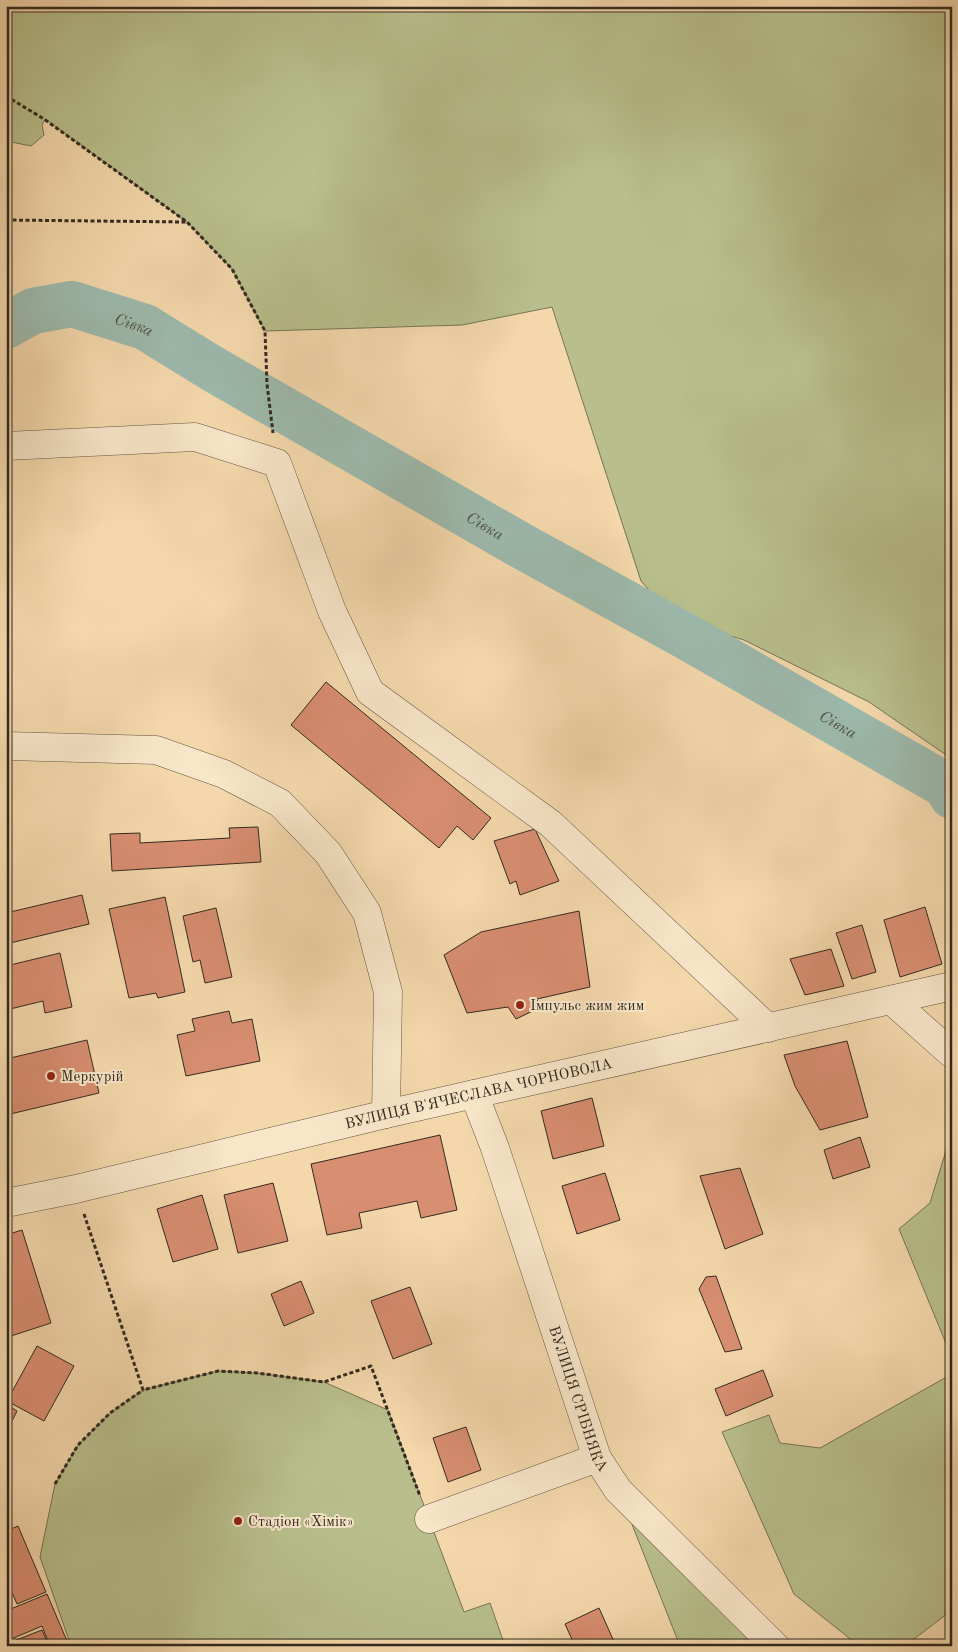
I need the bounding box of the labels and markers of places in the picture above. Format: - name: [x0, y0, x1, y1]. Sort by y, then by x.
- marker: Імпульс жим жим: [514, 999, 526, 1011]
- place label: Імпульс жим жим: [530, 999, 645, 1014]
- marker: Меркурій: [45, 1070, 57, 1082]
- place label: Меркурій: [61, 1070, 124, 1085]
- marker: Стадіон «Хімік»: [232, 1515, 244, 1527]
- place label: Стадіон «Хімік»: [248, 1515, 354, 1530]

